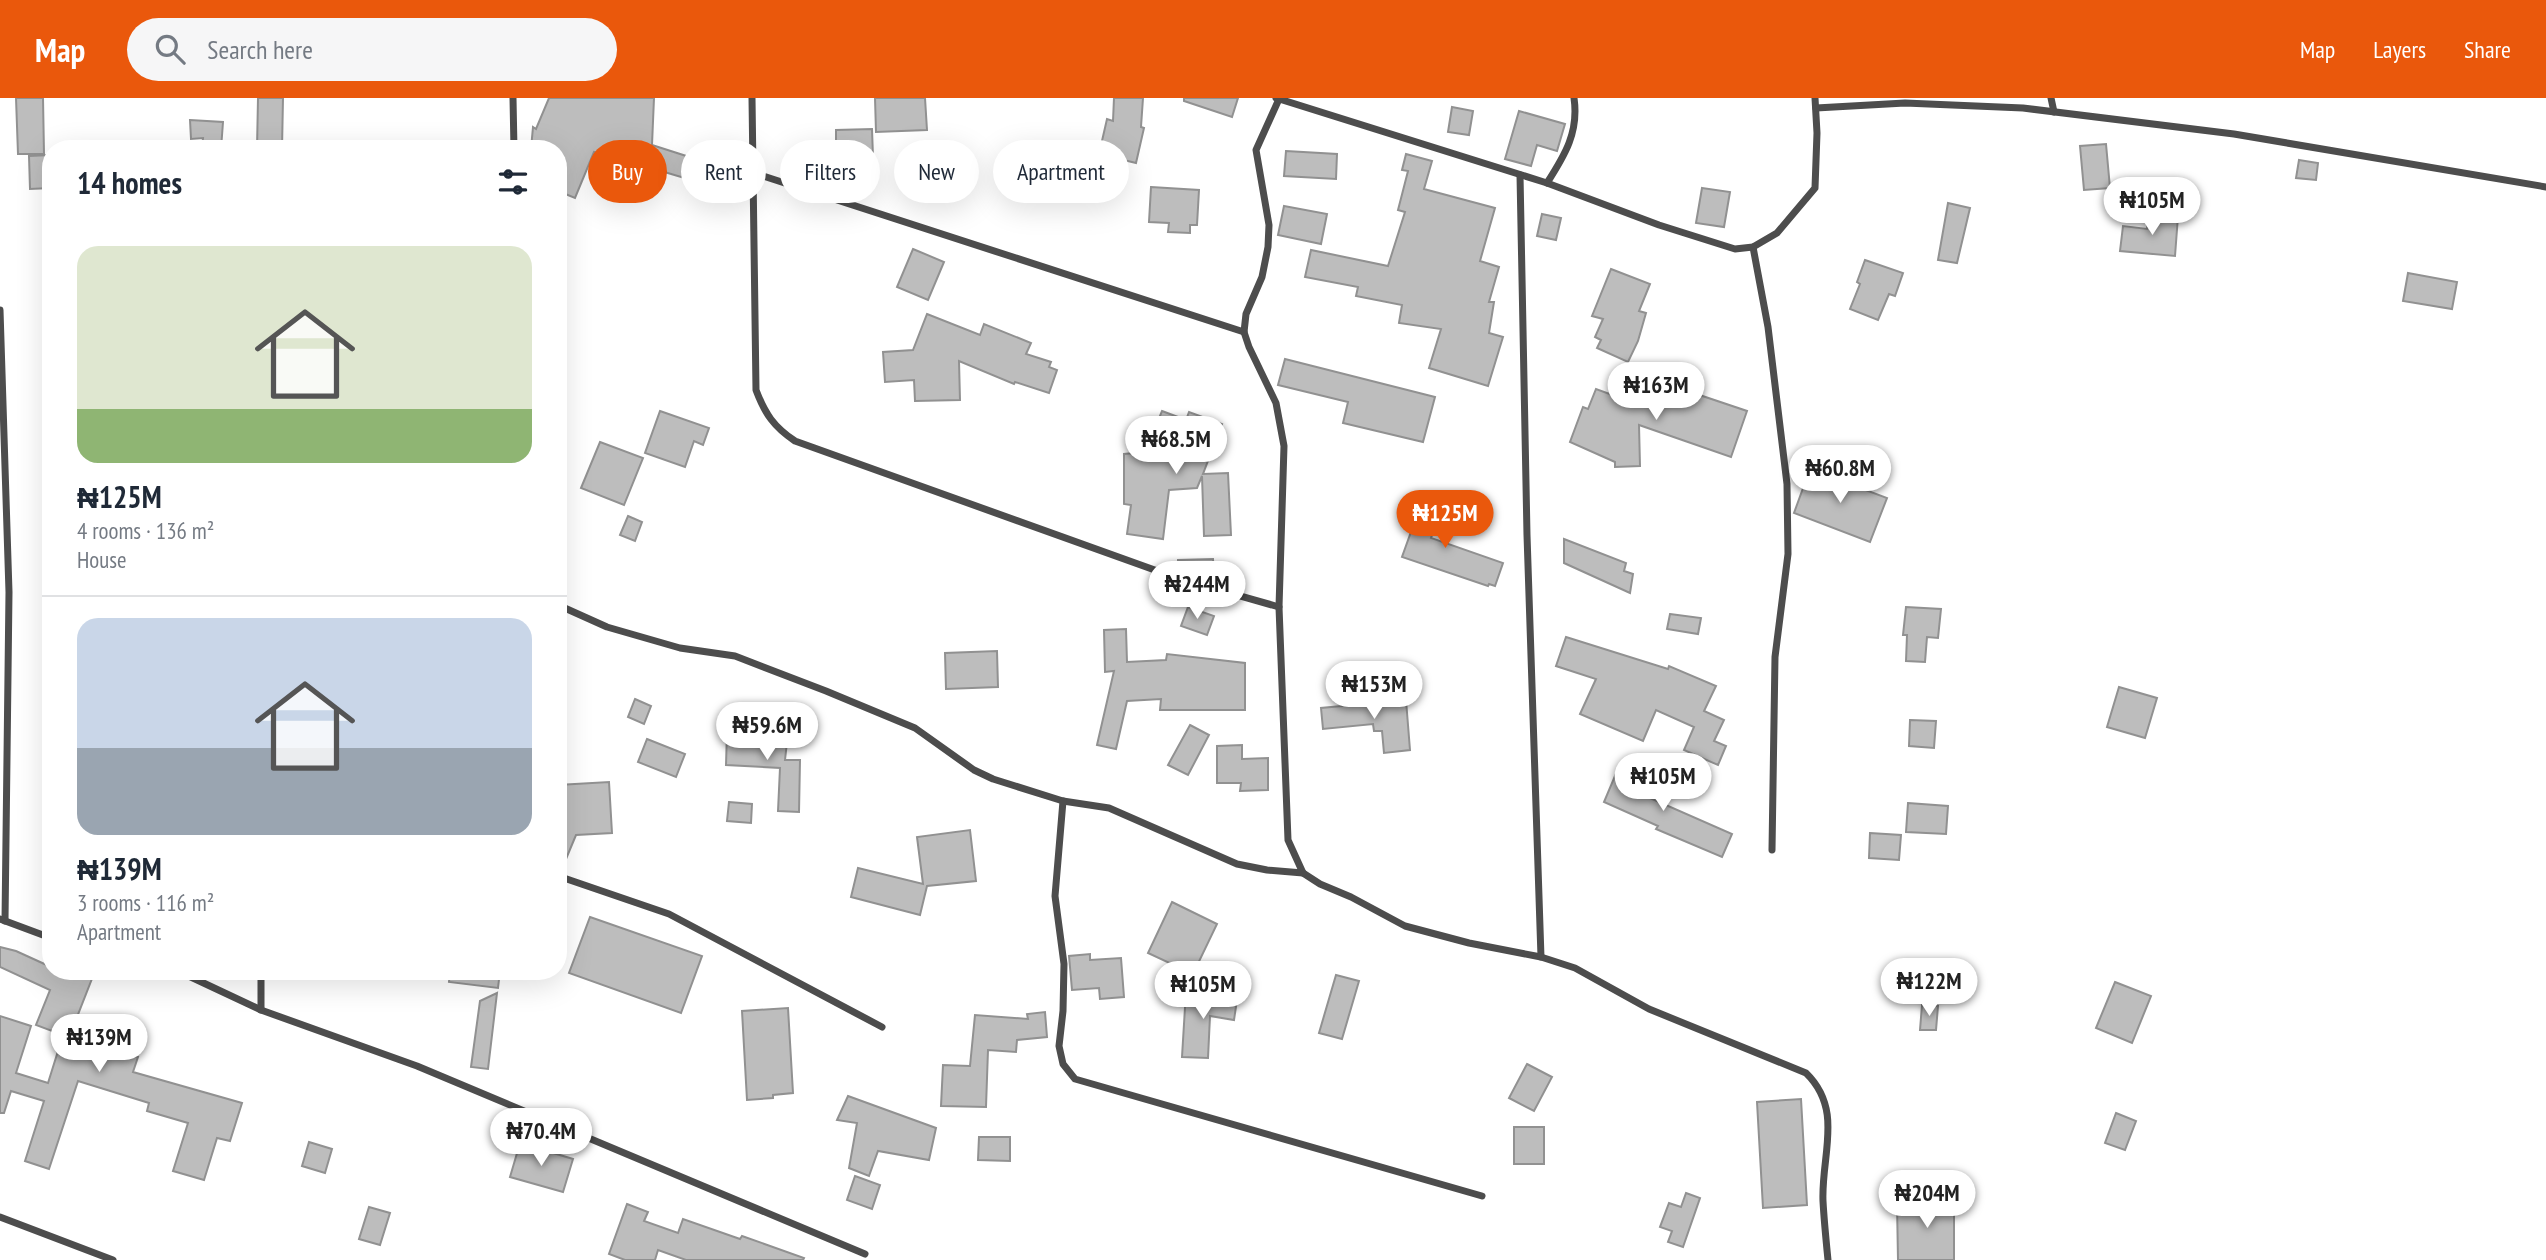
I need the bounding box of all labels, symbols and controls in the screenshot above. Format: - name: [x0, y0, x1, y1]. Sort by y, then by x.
- search box: [127, 18, 617, 81]
- text: Map: [35, 28, 85, 71]
- icon: search: [151, 30, 189, 68]
- text: Search here: [207, 33, 313, 66]
- text: Map: [2300, 34, 2335, 65]
- text: Layers: [2373, 34, 2426, 65]
- text: Share: [2464, 34, 2511, 65]
- chip: Buy: [588, 140, 667, 203]
- chip: Rent: [681, 140, 766, 203]
- chip: Filters: [780, 140, 880, 203]
- chip: New: [894, 140, 979, 203]
- chip: Apartment: [993, 140, 1129, 203]
- text: 14 homes: [77, 163, 182, 202]
- icon: filters: [494, 163, 532, 201]
- pin: ₦105M: [2103, 178, 2201, 237]
- text: ₦105M: [2120, 185, 2184, 214]
- icon: home: [242, 291, 368, 417]
- pin: ₦163M: [1607, 362, 1705, 422]
- text: ₦163M: [1624, 370, 1688, 399]
- pin: ₦68.5M: [1119, 416, 1233, 476]
- text: ₦68.5M: [1141, 424, 1211, 453]
- pin: ₦60.8M: [1783, 446, 1897, 505]
- text: ₦60.8M: [1805, 453, 1875, 482]
- text: ₦125M: [77, 477, 162, 516]
- pin: ₦125M: [1396, 490, 1494, 550]
- text: ₦125M: [1413, 498, 1477, 527]
- text: 4 rooms · 136 m²: [77, 516, 214, 545]
- text: House: [77, 545, 127, 574]
- pin: ₦244M: [1148, 561, 1246, 621]
- text: ₦244M: [1165, 569, 1229, 598]
- pin: ₦153M: [1325, 662, 1423, 721]
- icon: home: [242, 663, 368, 789]
- text: ₦153M: [1342, 669, 1406, 698]
- pin: ₦59.6M: [710, 702, 824, 762]
- text: ₦59.6M: [732, 710, 802, 739]
- pin: ₦105M: [1614, 754, 1712, 813]
- text: ₦105M: [1631, 761, 1695, 790]
- text: ₦139M: [77, 849, 162, 888]
- text: 3 rooms · 116 m²: [77, 888, 214, 917]
- text: Apartment: [77, 917, 161, 946]
- pin: ₦122M: [1880, 958, 1978, 1018]
- pin: ₦105M: [1154, 962, 1252, 1021]
- text: ₦122M: [1897, 966, 1961, 995]
- text: ₦105M: [1171, 969, 1235, 998]
- pin: ₦139M: [50, 1014, 148, 1074]
- text: ₦139M: [67, 1022, 131, 1051]
- pin: ₦70.4M: [484, 1108, 598, 1168]
- text: ₦70.4M: [506, 1116, 576, 1145]
- pin: ₦204M: [1878, 1170, 1976, 1230]
- text: ₦204M: [1895, 1178, 1959, 1207]

